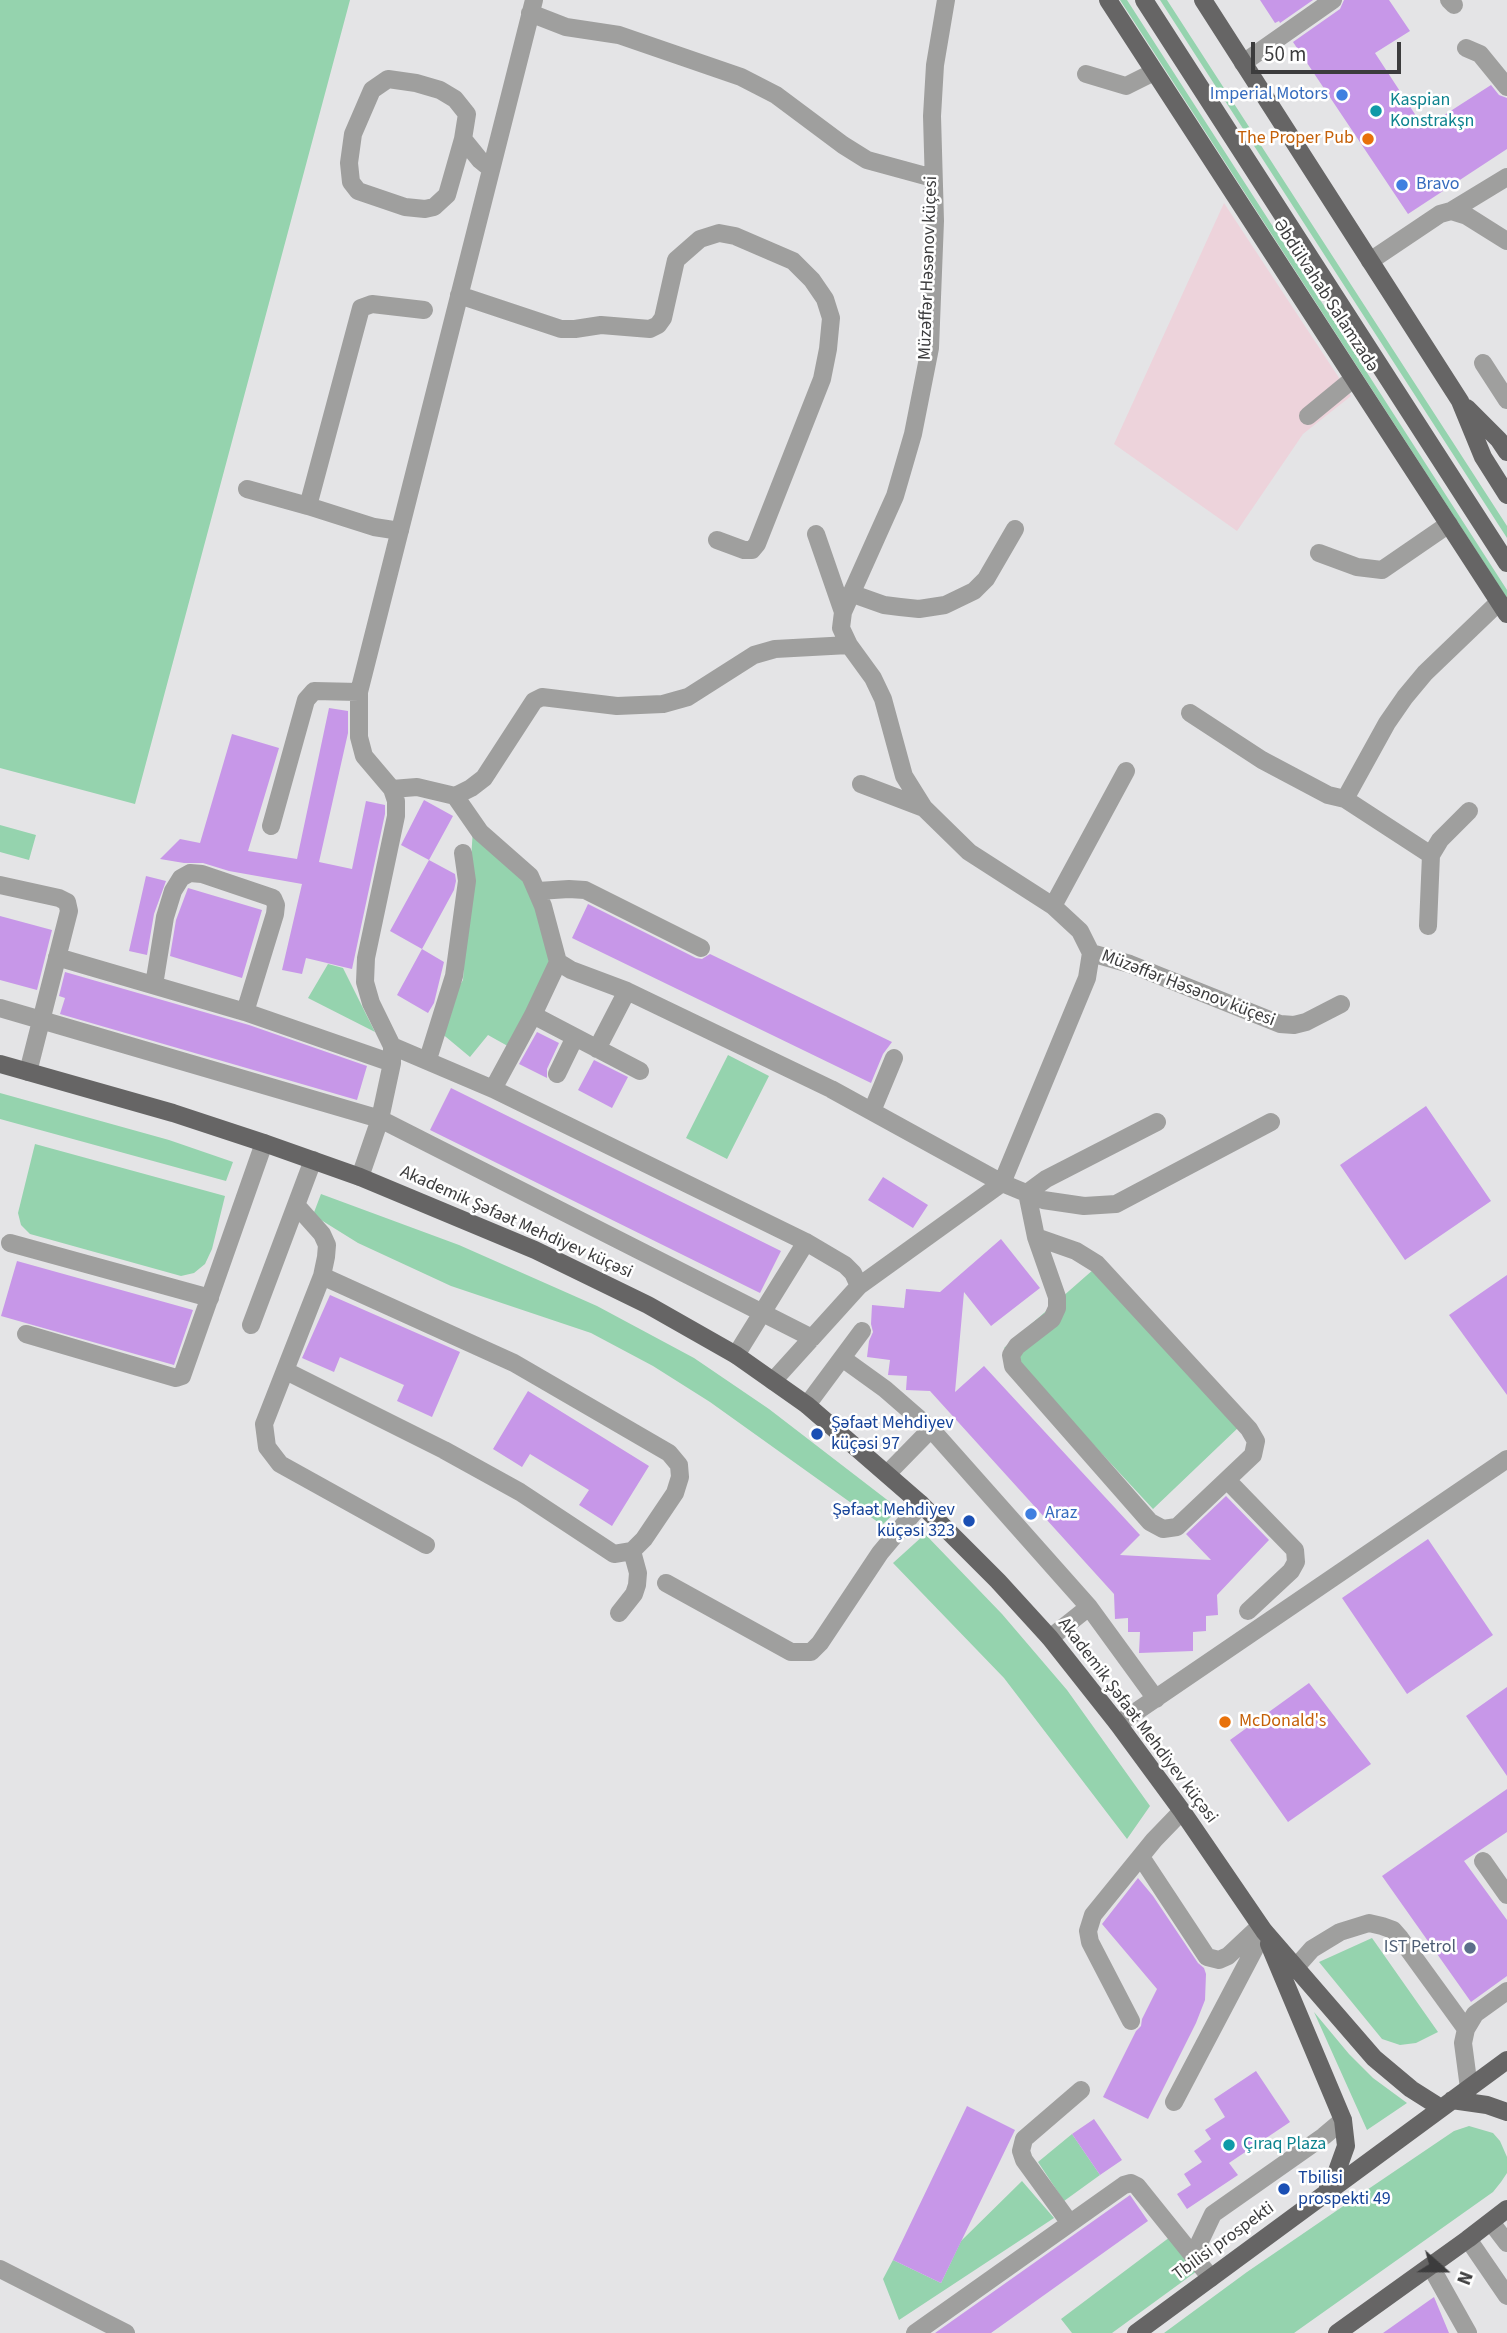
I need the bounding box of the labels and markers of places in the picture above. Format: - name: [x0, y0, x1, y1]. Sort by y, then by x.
- place label: Imperial Motors: [1210, 84, 1328, 106]
- marker: Imperial Motors: [1334, 87, 1350, 103]
- place label: Kaspian Konstrakşn: [1390, 90, 1474, 132]
- marker: Kaspian Konstrakşn: [1368, 103, 1384, 119]
- place label: The Proper Pub: [1237, 128, 1354, 150]
- marker: The Proper Pub: [1360, 131, 1376, 147]
- place label: Bravo: [1416, 174, 1460, 196]
- marker: Bravo: [1394, 177, 1410, 193]
- place label: Şəfaət Mehdiyev küçəsi 97: [831, 1413, 954, 1456]
- marker: Şəfaət Mehdiyev küçəsi 97: [809, 1426, 825, 1442]
- place label: Şəfaət Mehdiyev küçəsi 323: [832, 1500, 955, 1542]
- place label: Araz: [1045, 1503, 1077, 1525]
- marker: Araz: [1023, 1506, 1039, 1522]
- marker: Şəfaət Mehdiyev küçəsi 323: [961, 1513, 977, 1529]
- place label: McDonald's: [1239, 1711, 1326, 1733]
- marker: McDonald's: [1217, 1714, 1233, 1730]
- place label: IST Petrol: [1384, 1937, 1456, 1959]
- marker: IST Petrol: [1462, 1940, 1478, 1956]
- place label: Çıraq Plaza: [1243, 2134, 1326, 2156]
- marker: Çıraq Plaza: [1221, 2137, 1237, 2153]
- place label: Tbilisi prospekti 49: [1298, 2168, 1391, 2210]
- marker: Tbilisi prospekti 49: [1276, 2181, 1292, 2197]

